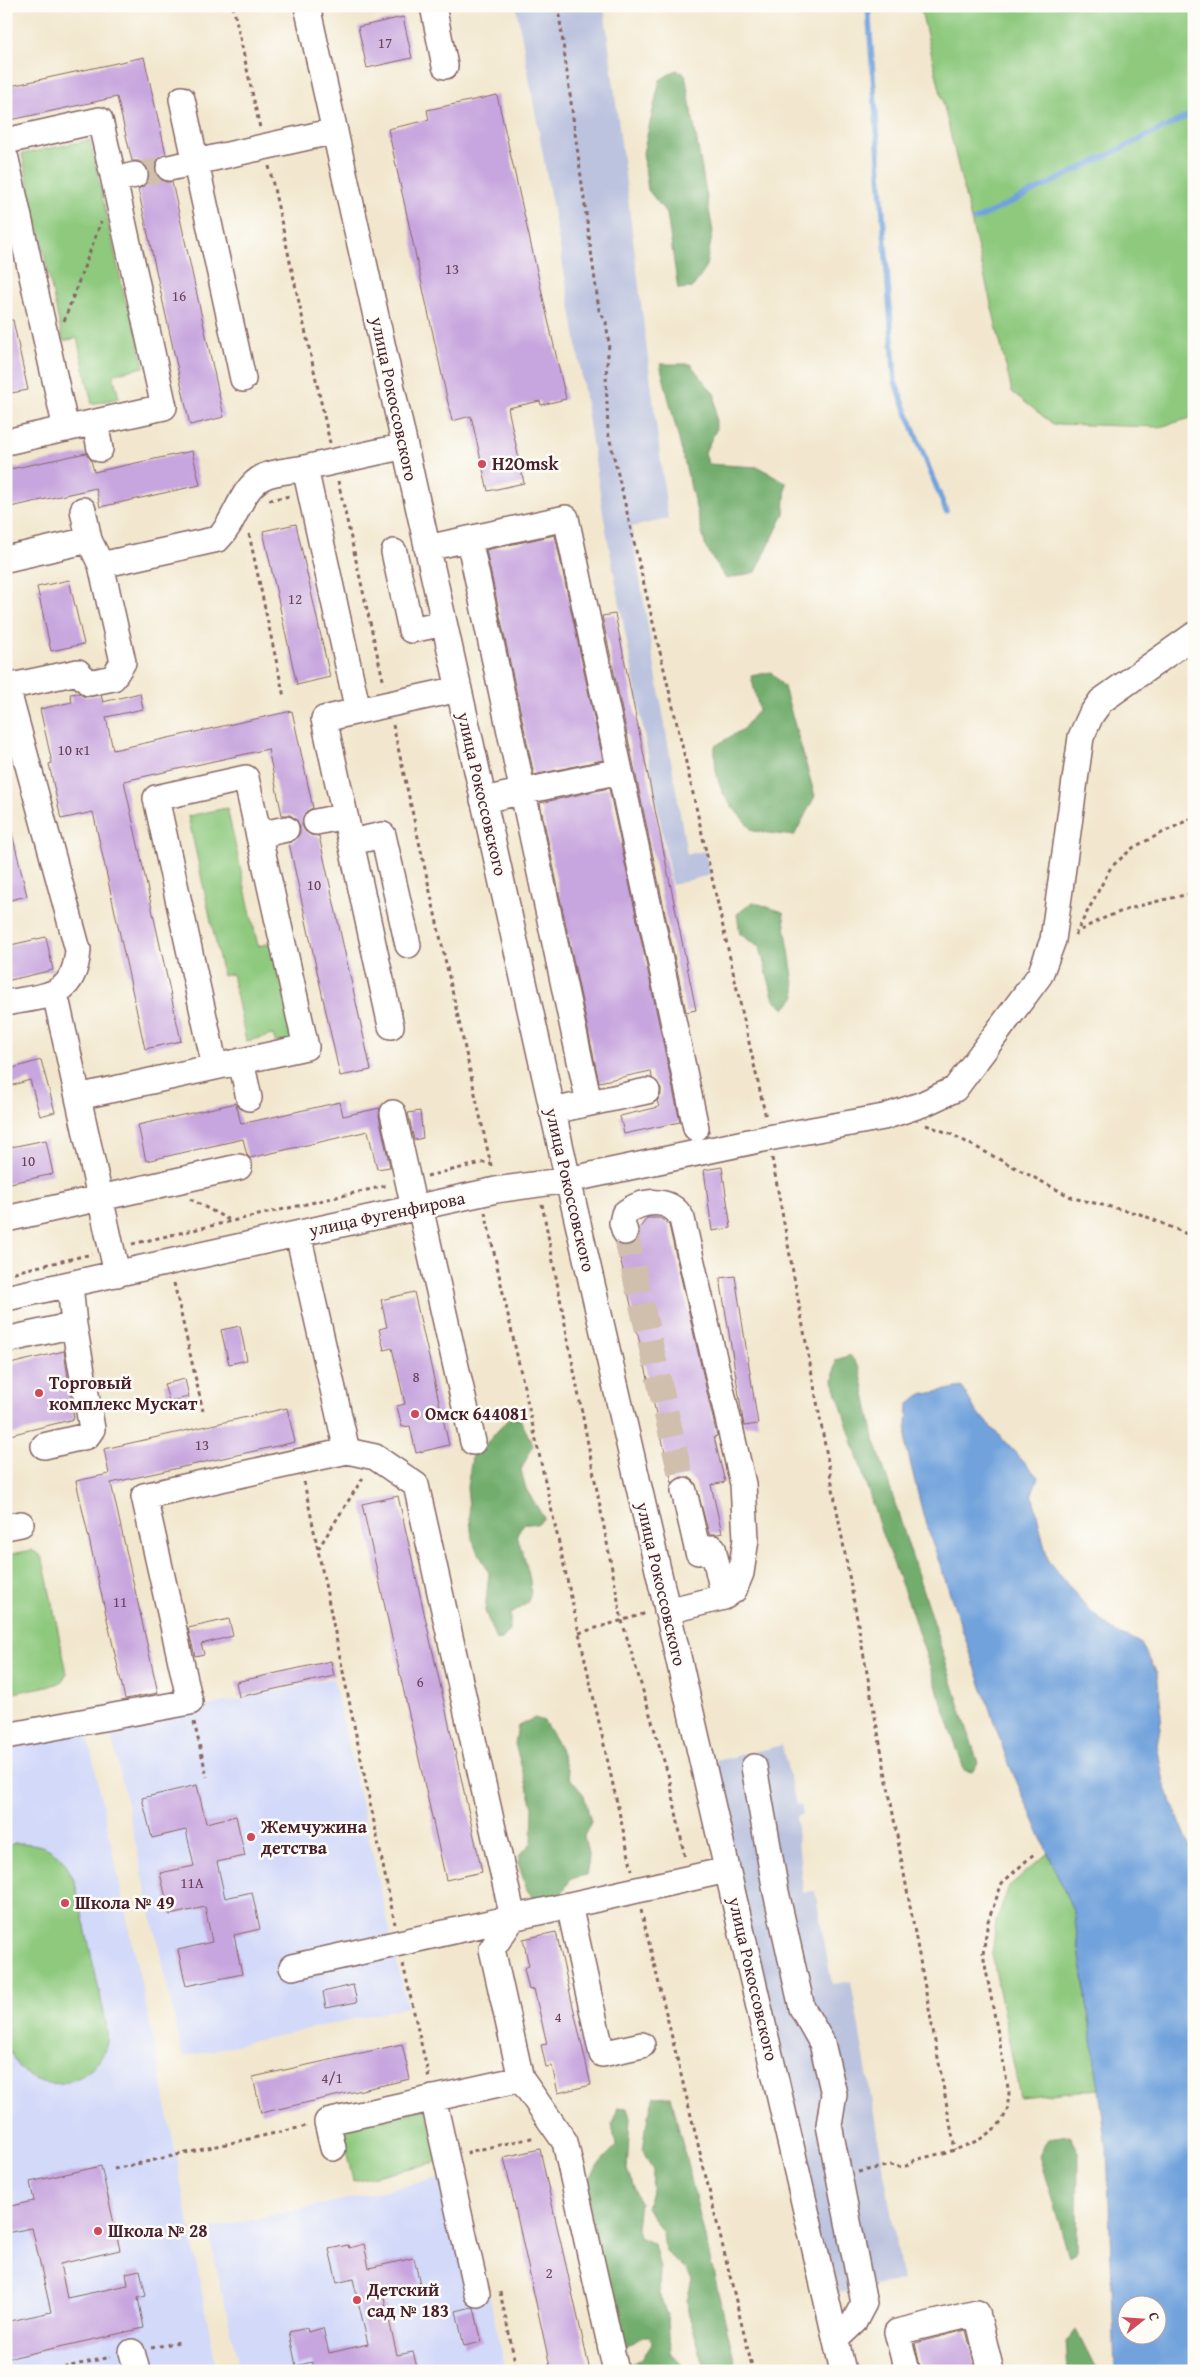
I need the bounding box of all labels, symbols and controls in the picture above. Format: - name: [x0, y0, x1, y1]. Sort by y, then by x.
- house number: 17: [378, 32, 392, 53]
- house number: 13: [445, 258, 459, 279]
- house number: 16: [172, 285, 186, 306]
- street label: улица Рокоссовского: [364, 313, 425, 484]
- place label: H2Omsk: [492, 450, 559, 477]
- marker: H2Omsk: [476, 458, 488, 470]
- house number: 12: [288, 588, 302, 609]
- street label: улица Рокоссовского: [450, 708, 514, 878]
- house number: 10 к1: [58, 739, 90, 760]
- house number: 10: [307, 874, 321, 895]
- street label: улица Рокоссовского: [538, 1104, 602, 1274]
- house number: 10: [21, 1150, 35, 1171]
- street label: улица Фугенфирова: [305, 1184, 468, 1243]
- house number: 8: [412, 1366, 420, 1387]
- place label: Торговый комплекс Мускат: [49, 1369, 198, 1417]
- marker: Торговый комплекс Мускат: [33, 1387, 45, 1399]
- place label: Омск 644081: [425, 1400, 528, 1427]
- marker: Омск 644081: [409, 1408, 421, 1420]
- house number: 13: [195, 1434, 209, 1455]
- street label: улица Рокоссовского: [629, 1498, 693, 1668]
- house number: 11: [113, 1591, 127, 1612]
- house number: 6: [416, 1671, 424, 1692]
- place label: Жемчужина детства: [260, 1813, 368, 1861]
- marker: Жемчужина детства: [245, 1831, 257, 1843]
- house number: 11А: [180, 1872, 204, 1893]
- place label: Школа № 49: [75, 1889, 175, 1916]
- street label: улица Рокоссовского: [721, 1893, 785, 2063]
- marker: Школа № 49: [59, 1897, 71, 1909]
- house number: 4: [554, 2006, 562, 2027]
- house number: 4/1: [321, 2067, 343, 2088]
- place label: Школа № 28: [108, 2217, 208, 2244]
- marker: Школа № 28: [92, 2225, 104, 2237]
- house number: 2: [545, 2262, 553, 2283]
- place label: Детский сад № 183: [366, 2276, 449, 2324]
- marker: Детский сад № 183: [351, 2294, 363, 2306]
- north arrow: [1118, 2294, 1168, 2344]
- text: С: [1144, 2309, 1165, 2323]

